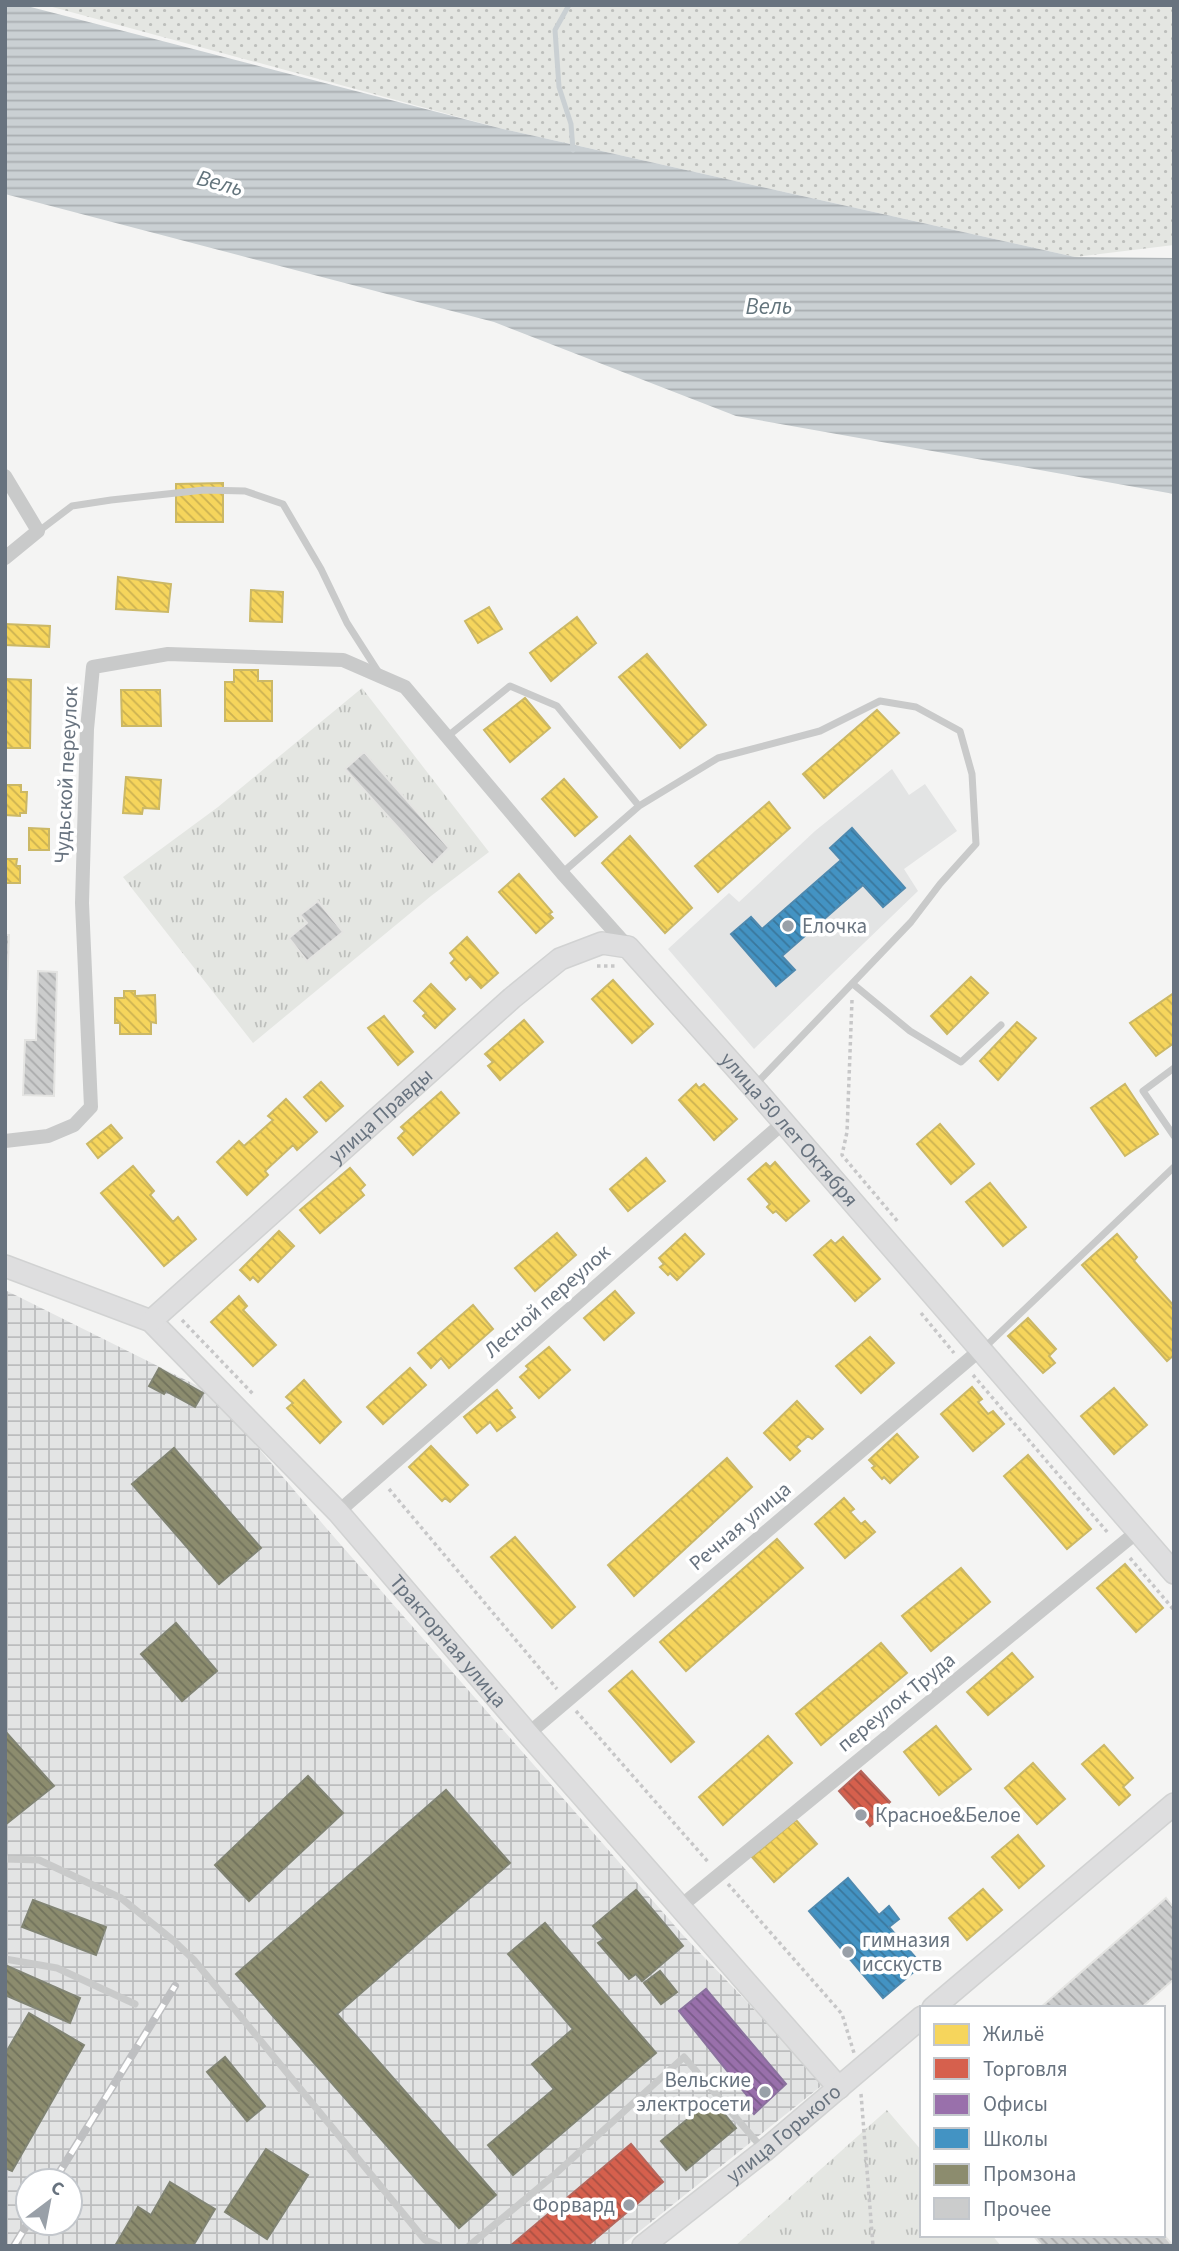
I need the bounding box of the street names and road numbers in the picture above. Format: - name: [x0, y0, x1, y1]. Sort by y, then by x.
- street label: Чудьской переулок: [46, 685, 86, 864]
- street label: улица 50 лет Октября: [713, 1045, 865, 1214]
- street label: улица Правды: [322, 1061, 439, 1170]
- street label: Лесной переулок: [477, 1237, 617, 1365]
- street label: Речная улица: [682, 1474, 798, 1578]
- street label: Тракторная улица: [383, 1568, 514, 1714]
- street label: переулок Труда: [830, 1645, 962, 1759]
- street label: улица Горького: [720, 2077, 848, 2190]

